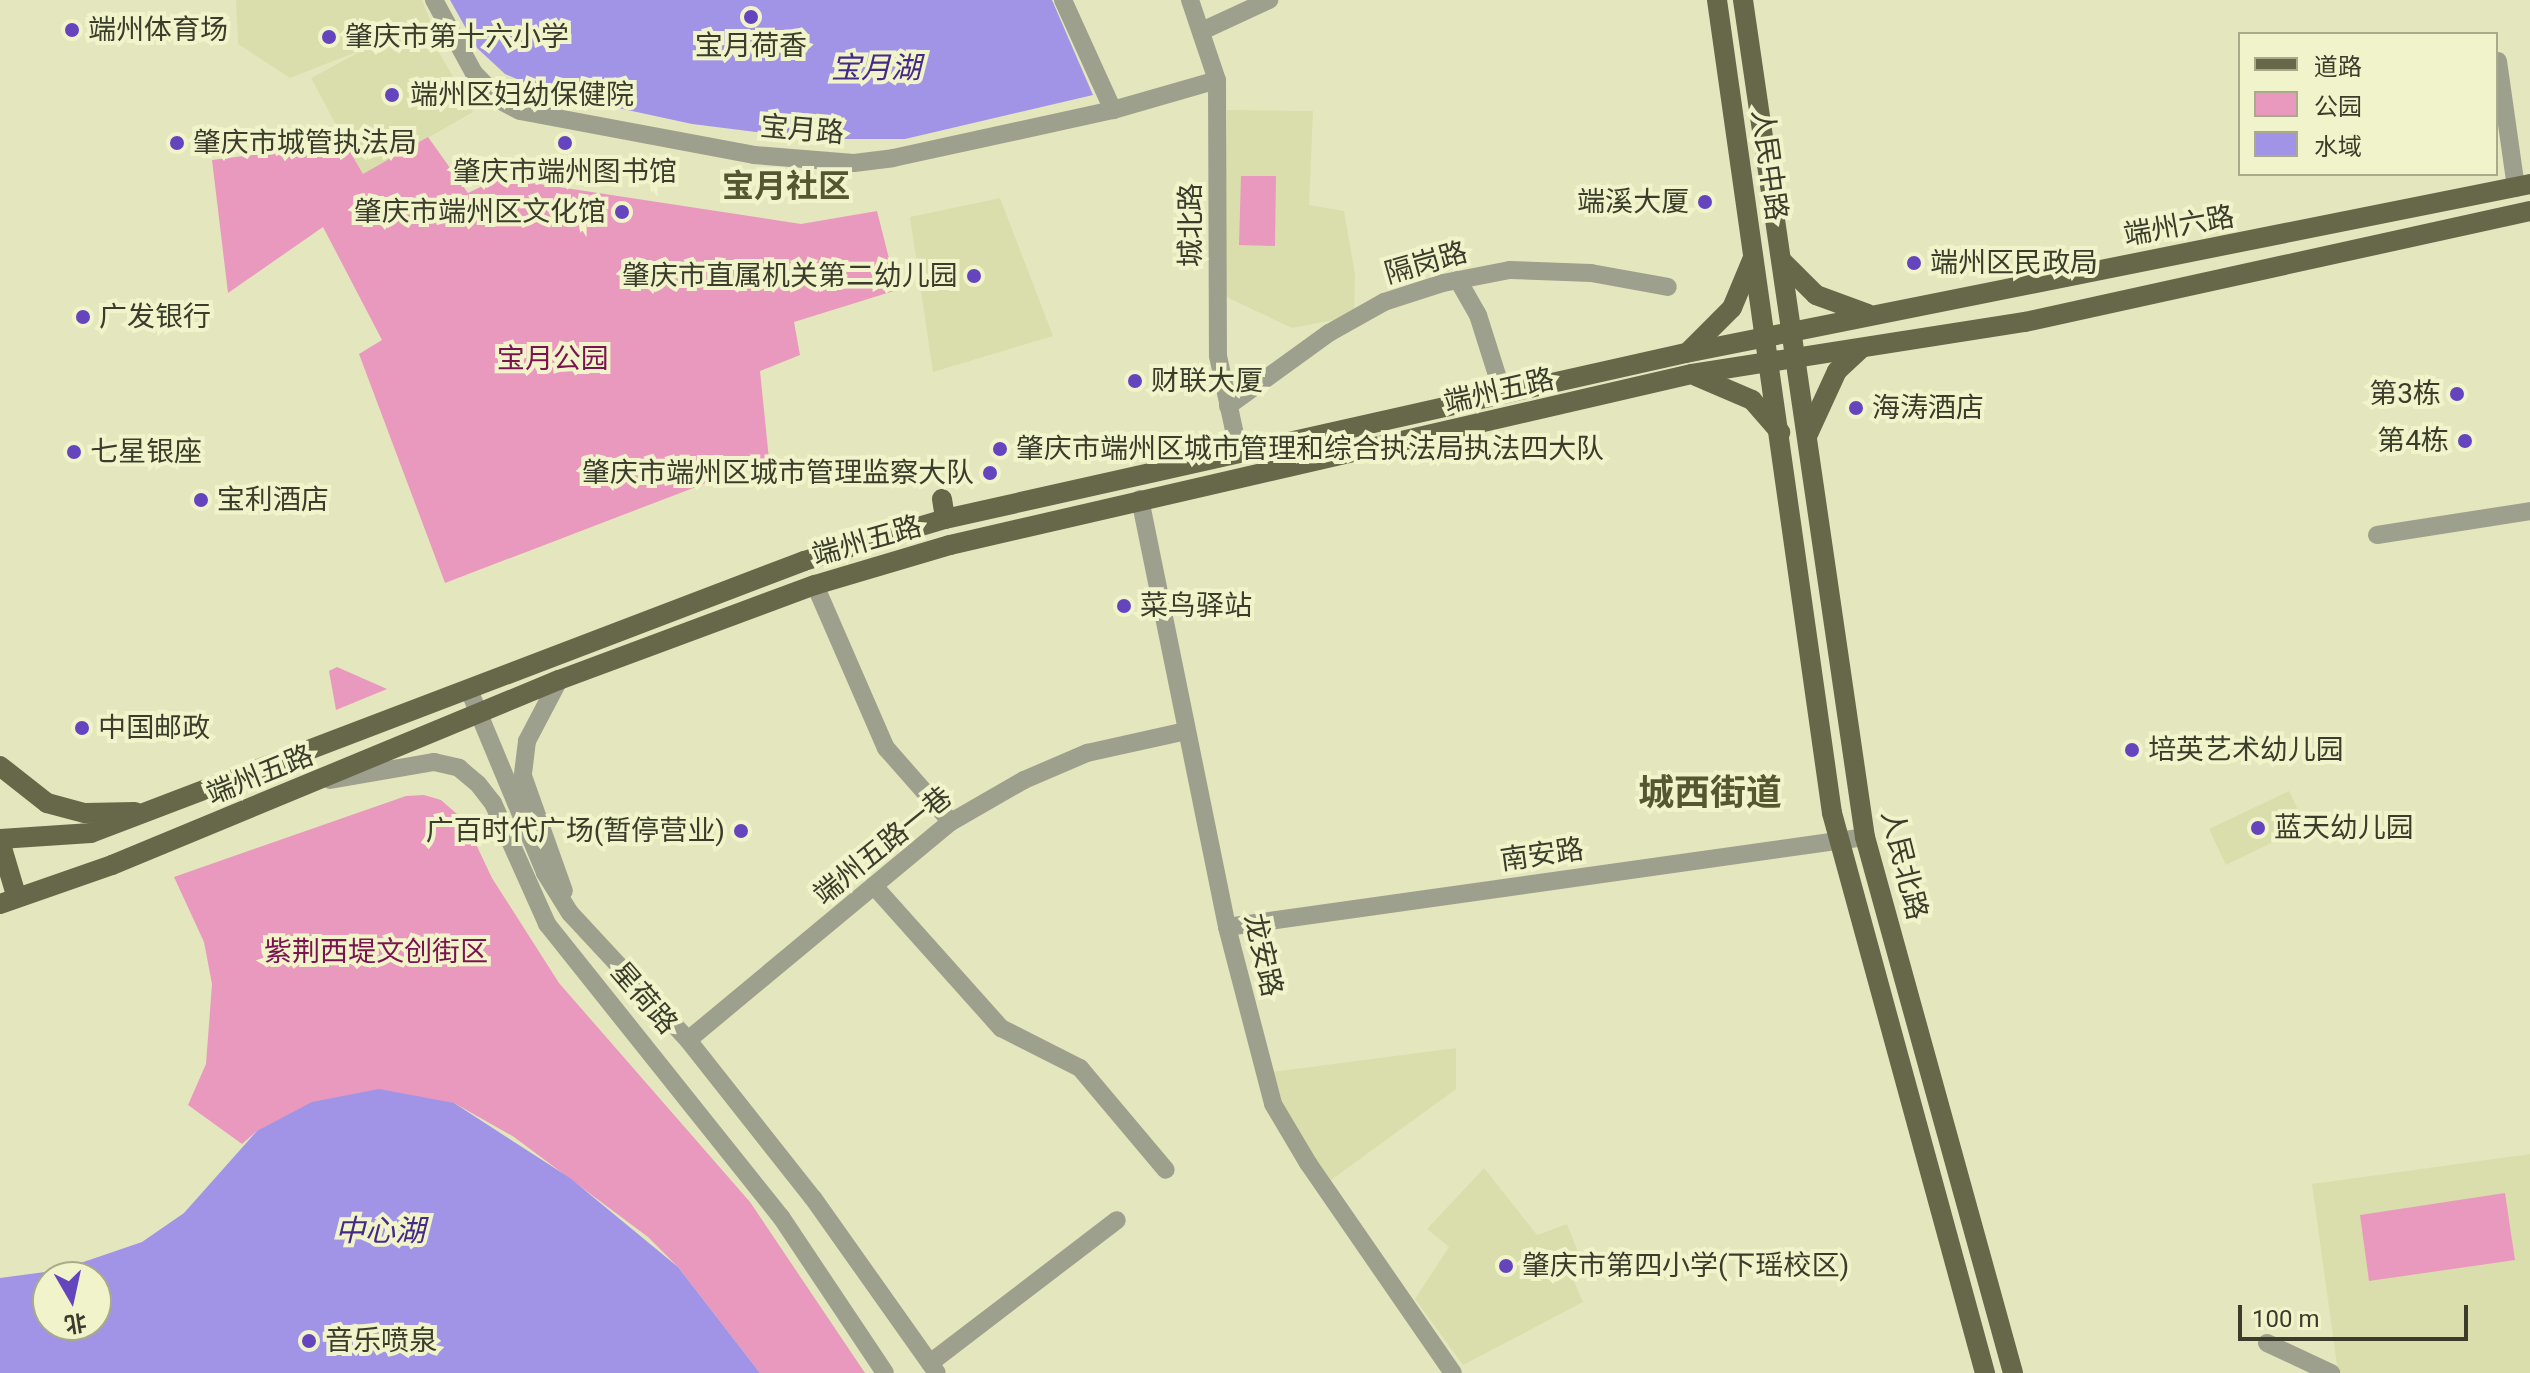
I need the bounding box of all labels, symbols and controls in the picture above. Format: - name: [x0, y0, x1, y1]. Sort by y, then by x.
- marker: 宝月荷香: [742, 8, 760, 26]
- place label: 端州体育场: [88, 13, 228, 47]
- place label: 肇庆市第十六小学: [345, 20, 569, 54]
- marker: 端州体育场: [63, 21, 81, 39]
- marker: 肇庆市第十六小学: [320, 28, 338, 46]
- place label: 宝月荷香: [695, 29, 807, 63]
- legend: [2238, 32, 2498, 176]
- water label: 宝月湖: [831, 50, 921, 86]
- text: 道路: [2314, 53, 2362, 81]
- place label: 端州区妇幼保健院: [410, 78, 634, 112]
- marker: 端州区妇幼保健院: [381, 84, 403, 106]
- text: 公园: [2314, 93, 2362, 121]
- street label: 人民中路: [1745, 107, 1793, 223]
- street label: 宝月路: [759, 110, 845, 150]
- place label: 肇庆市城管执法局: [193, 126, 417, 160]
- text: 水域: [2314, 133, 2362, 161]
- marker: 肇庆市城管执法局: [168, 134, 186, 152]
- marker: 肇庆市端州图书馆: [556, 134, 574, 152]
- place label: 肇庆市端州图书馆: [453, 155, 677, 189]
- district label: 宝月社区: [722, 167, 850, 205]
- street label: 城北路: [1174, 183, 1208, 267]
- place label: 端溪大厦: [1577, 185, 1689, 219]
- marker: 端溪大厦: [1696, 193, 1714, 211]
- place label: 肇庆市端州区文化馆: [354, 195, 606, 229]
- street label: 端州六路: [2121, 200, 2237, 252]
- marker: 肇庆市端州区文化馆: [613, 203, 631, 221]
- street label: 隔岗路: [1381, 235, 1471, 291]
- place label: 端州区民政局: [1930, 246, 2098, 280]
- marker: 端州区民政局: [1905, 254, 1923, 272]
- place label: 肇庆市直属机关第二幼儿园: [622, 259, 958, 293]
- marker: 肇庆市直属机关第二幼儿园: [965, 267, 983, 285]
- place label: 广发银行: [99, 300, 211, 334]
- marker: 广发银行: [74, 308, 92, 326]
- park label: 宝月公园: [497, 342, 609, 376]
- street label: 端州五路: [1441, 362, 1557, 420]
- place label: 财联大厦: [1151, 364, 1263, 398]
- marker: 财联大厦: [1126, 372, 1144, 390]
- place label: 第3栋: [2369, 377, 2441, 411]
- marker: 第3栋: [2448, 385, 2466, 403]
- place label: 海涛酒店: [1872, 391, 1984, 425]
- marker: 海涛酒店: [1847, 399, 1865, 417]
- place label: 第4栋: [2377, 424, 2449, 458]
- place label: 肇庆市端州区城市管理和综合执法局执法四大队: [1016, 432, 1604, 466]
- marker: 第4栋: [2456, 432, 2474, 450]
- place label: 七星银座: [90, 435, 202, 469]
- marker: 肇庆市端州区城市管理和综合执法局执法四大队: [991, 440, 1009, 458]
- marker: 七星银座: [65, 443, 83, 461]
- place label: 肇庆市端州区城市管理监察大队: [582, 456, 974, 490]
- marker: 肇庆市端州区城市管理监察大队: [981, 464, 999, 482]
- place label: 宝利酒店: [217, 483, 329, 517]
- marker: 宝利酒店: [192, 491, 210, 509]
- street label: 端州五路: [809, 509, 925, 573]
- place label: 菜鸟驿站: [1140, 589, 1252, 623]
- marker: 菜鸟驿站: [1115, 597, 1133, 615]
- place label: 中国邮政: [98, 711, 210, 745]
- marker: 中国邮政: [73, 719, 91, 737]
- place label: 培英艺术幼儿园: [2148, 733, 2344, 767]
- street label: 端州五路: [202, 738, 318, 812]
- marker: 培英艺术幼儿园: [2123, 741, 2141, 759]
- district label: 城西街道: [1638, 772, 1782, 816]
- street label: 端州五路一巷: [807, 780, 959, 912]
- street label: 人民北路: [1874, 807, 1934, 923]
- place label: 蓝天幼儿园: [2274, 811, 2414, 845]
- place label: 广百时代广场(暂停营业): [426, 814, 725, 848]
- marker: 蓝天幼儿园: [2249, 819, 2267, 837]
- marker: 广百时代广场(暂停营业): [732, 822, 750, 840]
- street label: 南安路: [1498, 833, 1586, 877]
- street label: 龙安路: [1237, 910, 1289, 1000]
- park label: 紫荆西堤文创街区: [264, 935, 488, 969]
- street label: 星荷路: [604, 955, 684, 1041]
- water label: 中心湖: [335, 1213, 425, 1249]
- place label: 肇庆市第四小学(下瑶校区): [1522, 1249, 1849, 1283]
- marker: 肇庆市第四小学(下瑶校区): [1497, 1257, 1515, 1275]
- north arrow: [32, 1261, 112, 1341]
- scale bar: [2242, 1289, 2472, 1339]
- text: 100 m: [2252, 1305, 2319, 1333]
- text: 北: [63, 1309, 88, 1337]
- place label: 音乐喷泉: [325, 1324, 437, 1358]
- marker: 音乐喷泉: [300, 1332, 318, 1350]

